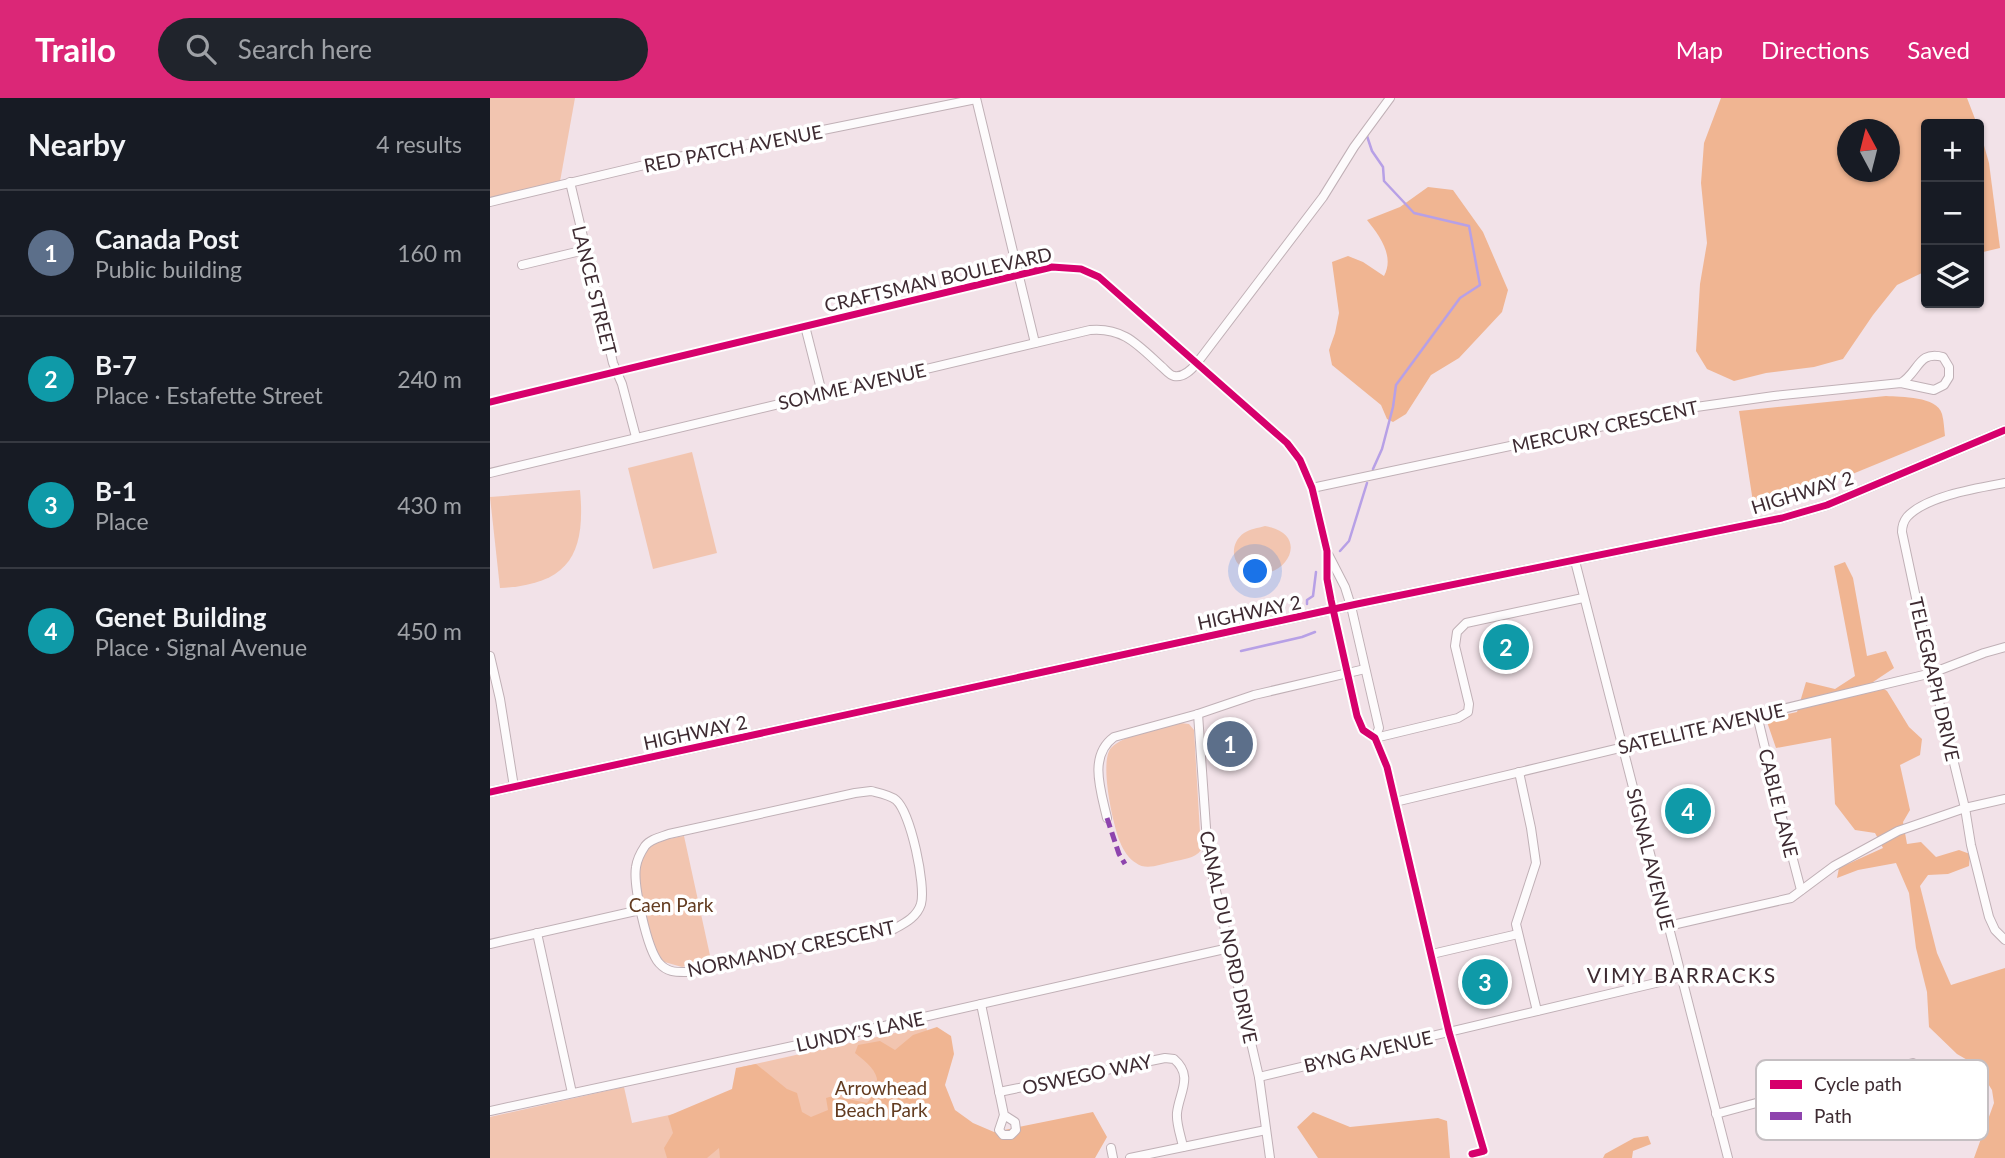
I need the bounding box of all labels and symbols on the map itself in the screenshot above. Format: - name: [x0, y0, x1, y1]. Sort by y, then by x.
- street label: RED PATCH AVENUE: [642, 119, 824, 177]
- north arrow: [1837, 119, 1900, 182]
- street label: LANCE STREET: [568, 223, 622, 357]
- street label: CRAFTSMAN BOULEVARD: [822, 242, 1054, 316]
- street label: SOMME AVENUE: [776, 358, 928, 414]
- street label: MERCURY CRESCENT: [1510, 395, 1700, 457]
- street label: HIGHWAY 2: [1748, 466, 1856, 518]
- your location: [1238, 554, 1272, 588]
- street label: HIGHWAY 2: [1195, 590, 1303, 634]
- street label: TELEGRAPH DRIVE: [1905, 595, 1965, 763]
- pin: 2: [1483, 621, 1529, 673]
- street label: SATELLITE AVENUE: [1616, 698, 1787, 758]
- street label: HIGHWAY 2: [641, 710, 749, 754]
- pin: 1: [1207, 718, 1253, 770]
- street label: CABLE LANE: [1754, 746, 1804, 860]
- pin: 4: [1665, 785, 1711, 837]
- street label: SIGNAL AVENUE: [1622, 786, 1680, 932]
- street label: CANAL DU NORD DRIVE: [1195, 829, 1263, 1045]
- park label: Caen Park: [629, 893, 714, 916]
- street label: NORMANDY CRESCENT: [685, 915, 897, 981]
- pin: 3: [1462, 956, 1508, 1008]
- district label: VIMY BARRACKS: [1587, 962, 1777, 987]
- street label: LUNDY'S LANE: [794, 1006, 926, 1056]
- street label: BYNG AVENUE: [1301, 1025, 1435, 1077]
- street label: OSWEGO WAY: [1020, 1049, 1154, 1099]
- legend: [1756, 1060, 1988, 1140]
- text: Cycle path: [1814, 1072, 1902, 1095]
- park label: Arrowhead Beach Park: [834, 1076, 928, 1121]
- text: Path: [1814, 1104, 1852, 1127]

